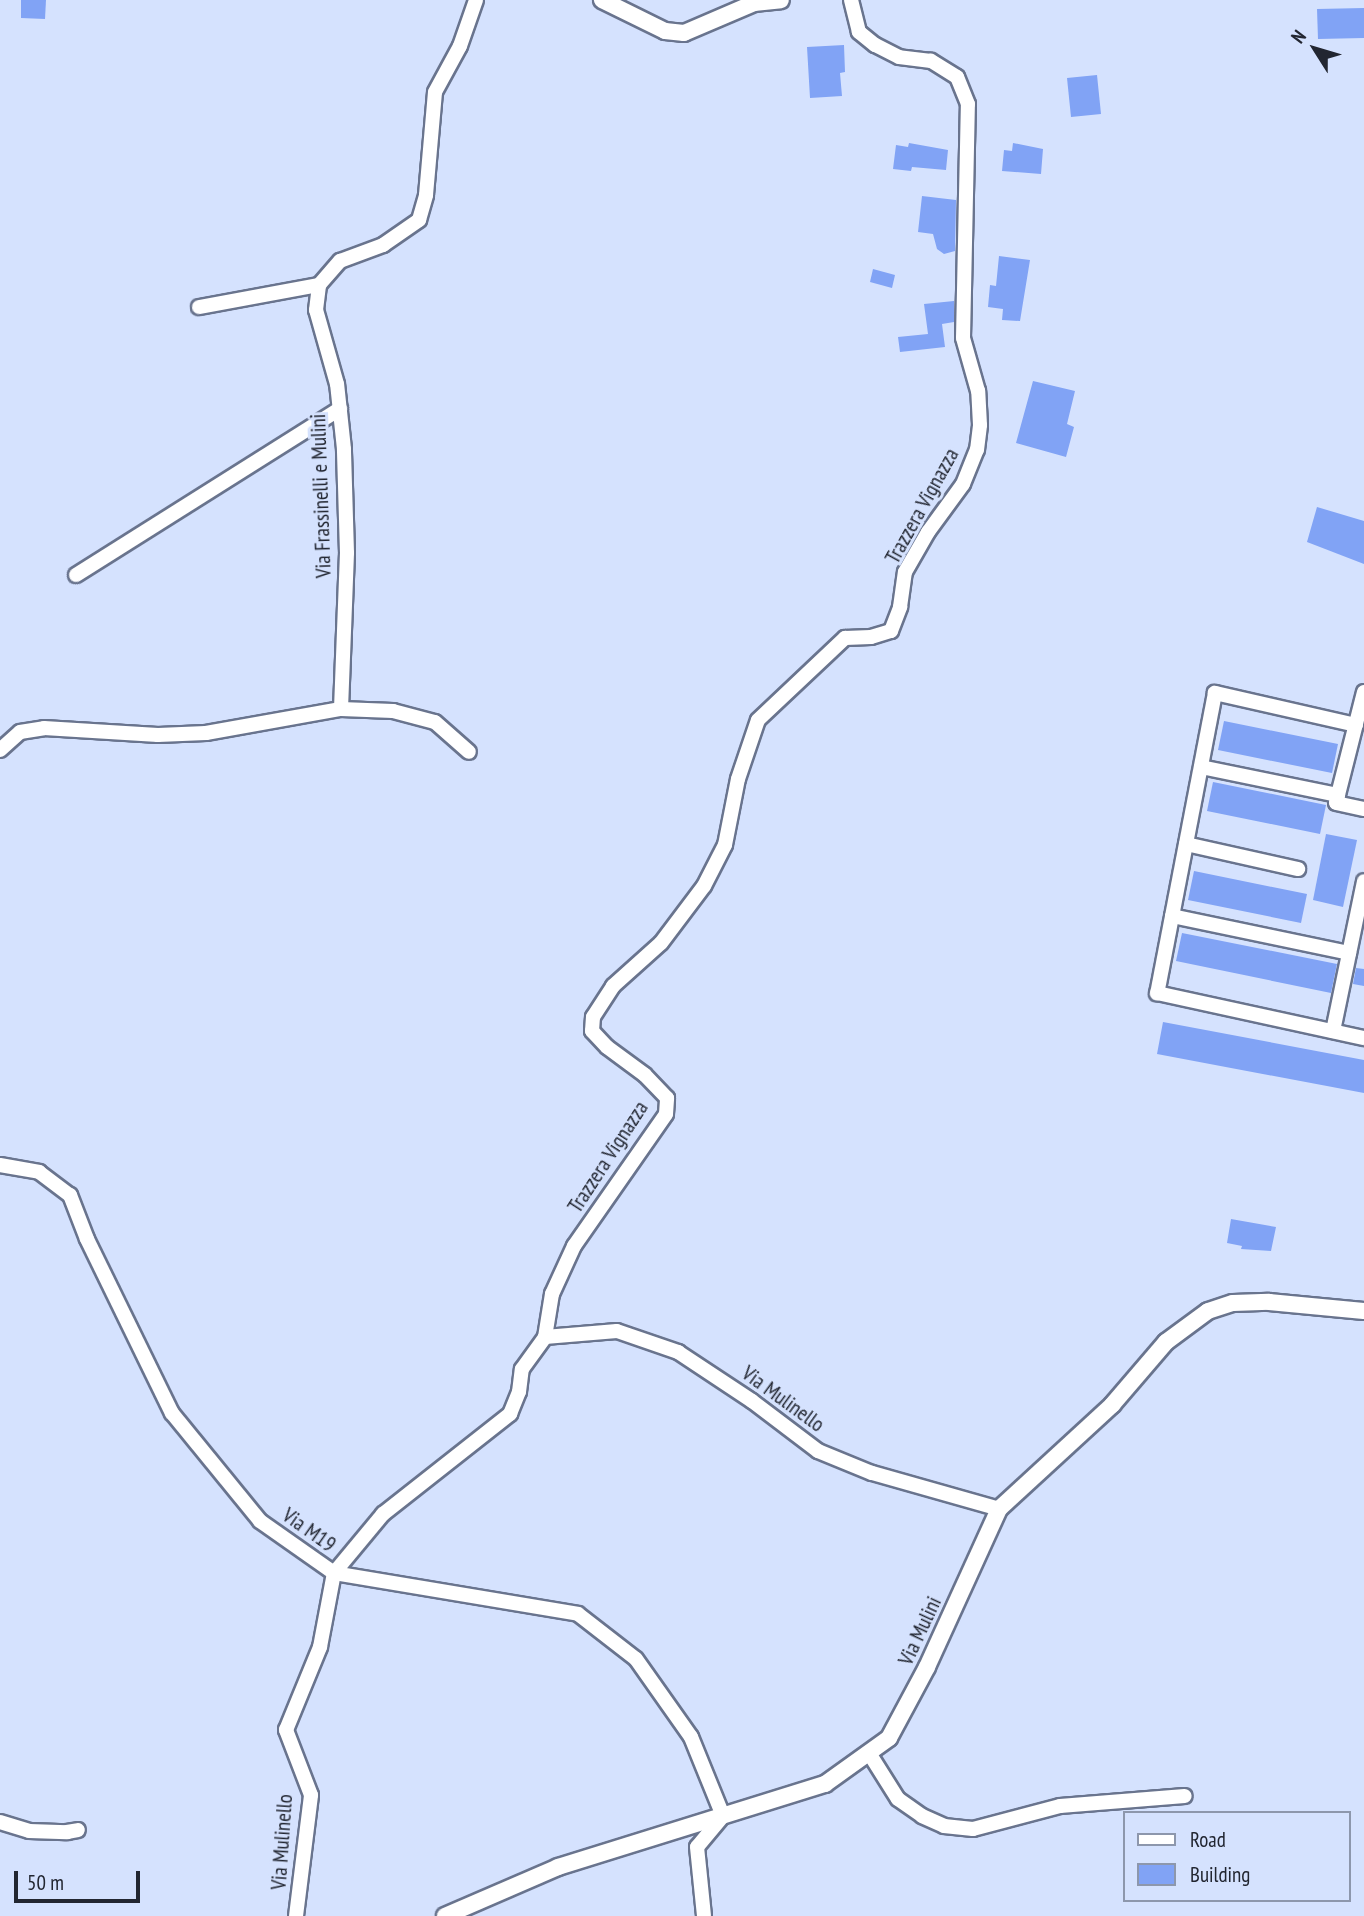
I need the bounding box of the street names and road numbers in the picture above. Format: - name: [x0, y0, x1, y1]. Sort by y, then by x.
- street label: Via Frassinelli e Mulini: [306, 413, 336, 579]
- street label: Trazzera Vignazza: [880, 444, 964, 568]
- street label: Trazzera Vignazza: [562, 1096, 654, 1218]
- street label: Via Mulinello: [737, 1361, 829, 1437]
- street label: Via M19: [277, 1503, 341, 1557]
- street label: Via Mulini: [893, 1593, 947, 1669]
- street label: Via Mulinello: [266, 1793, 298, 1891]

